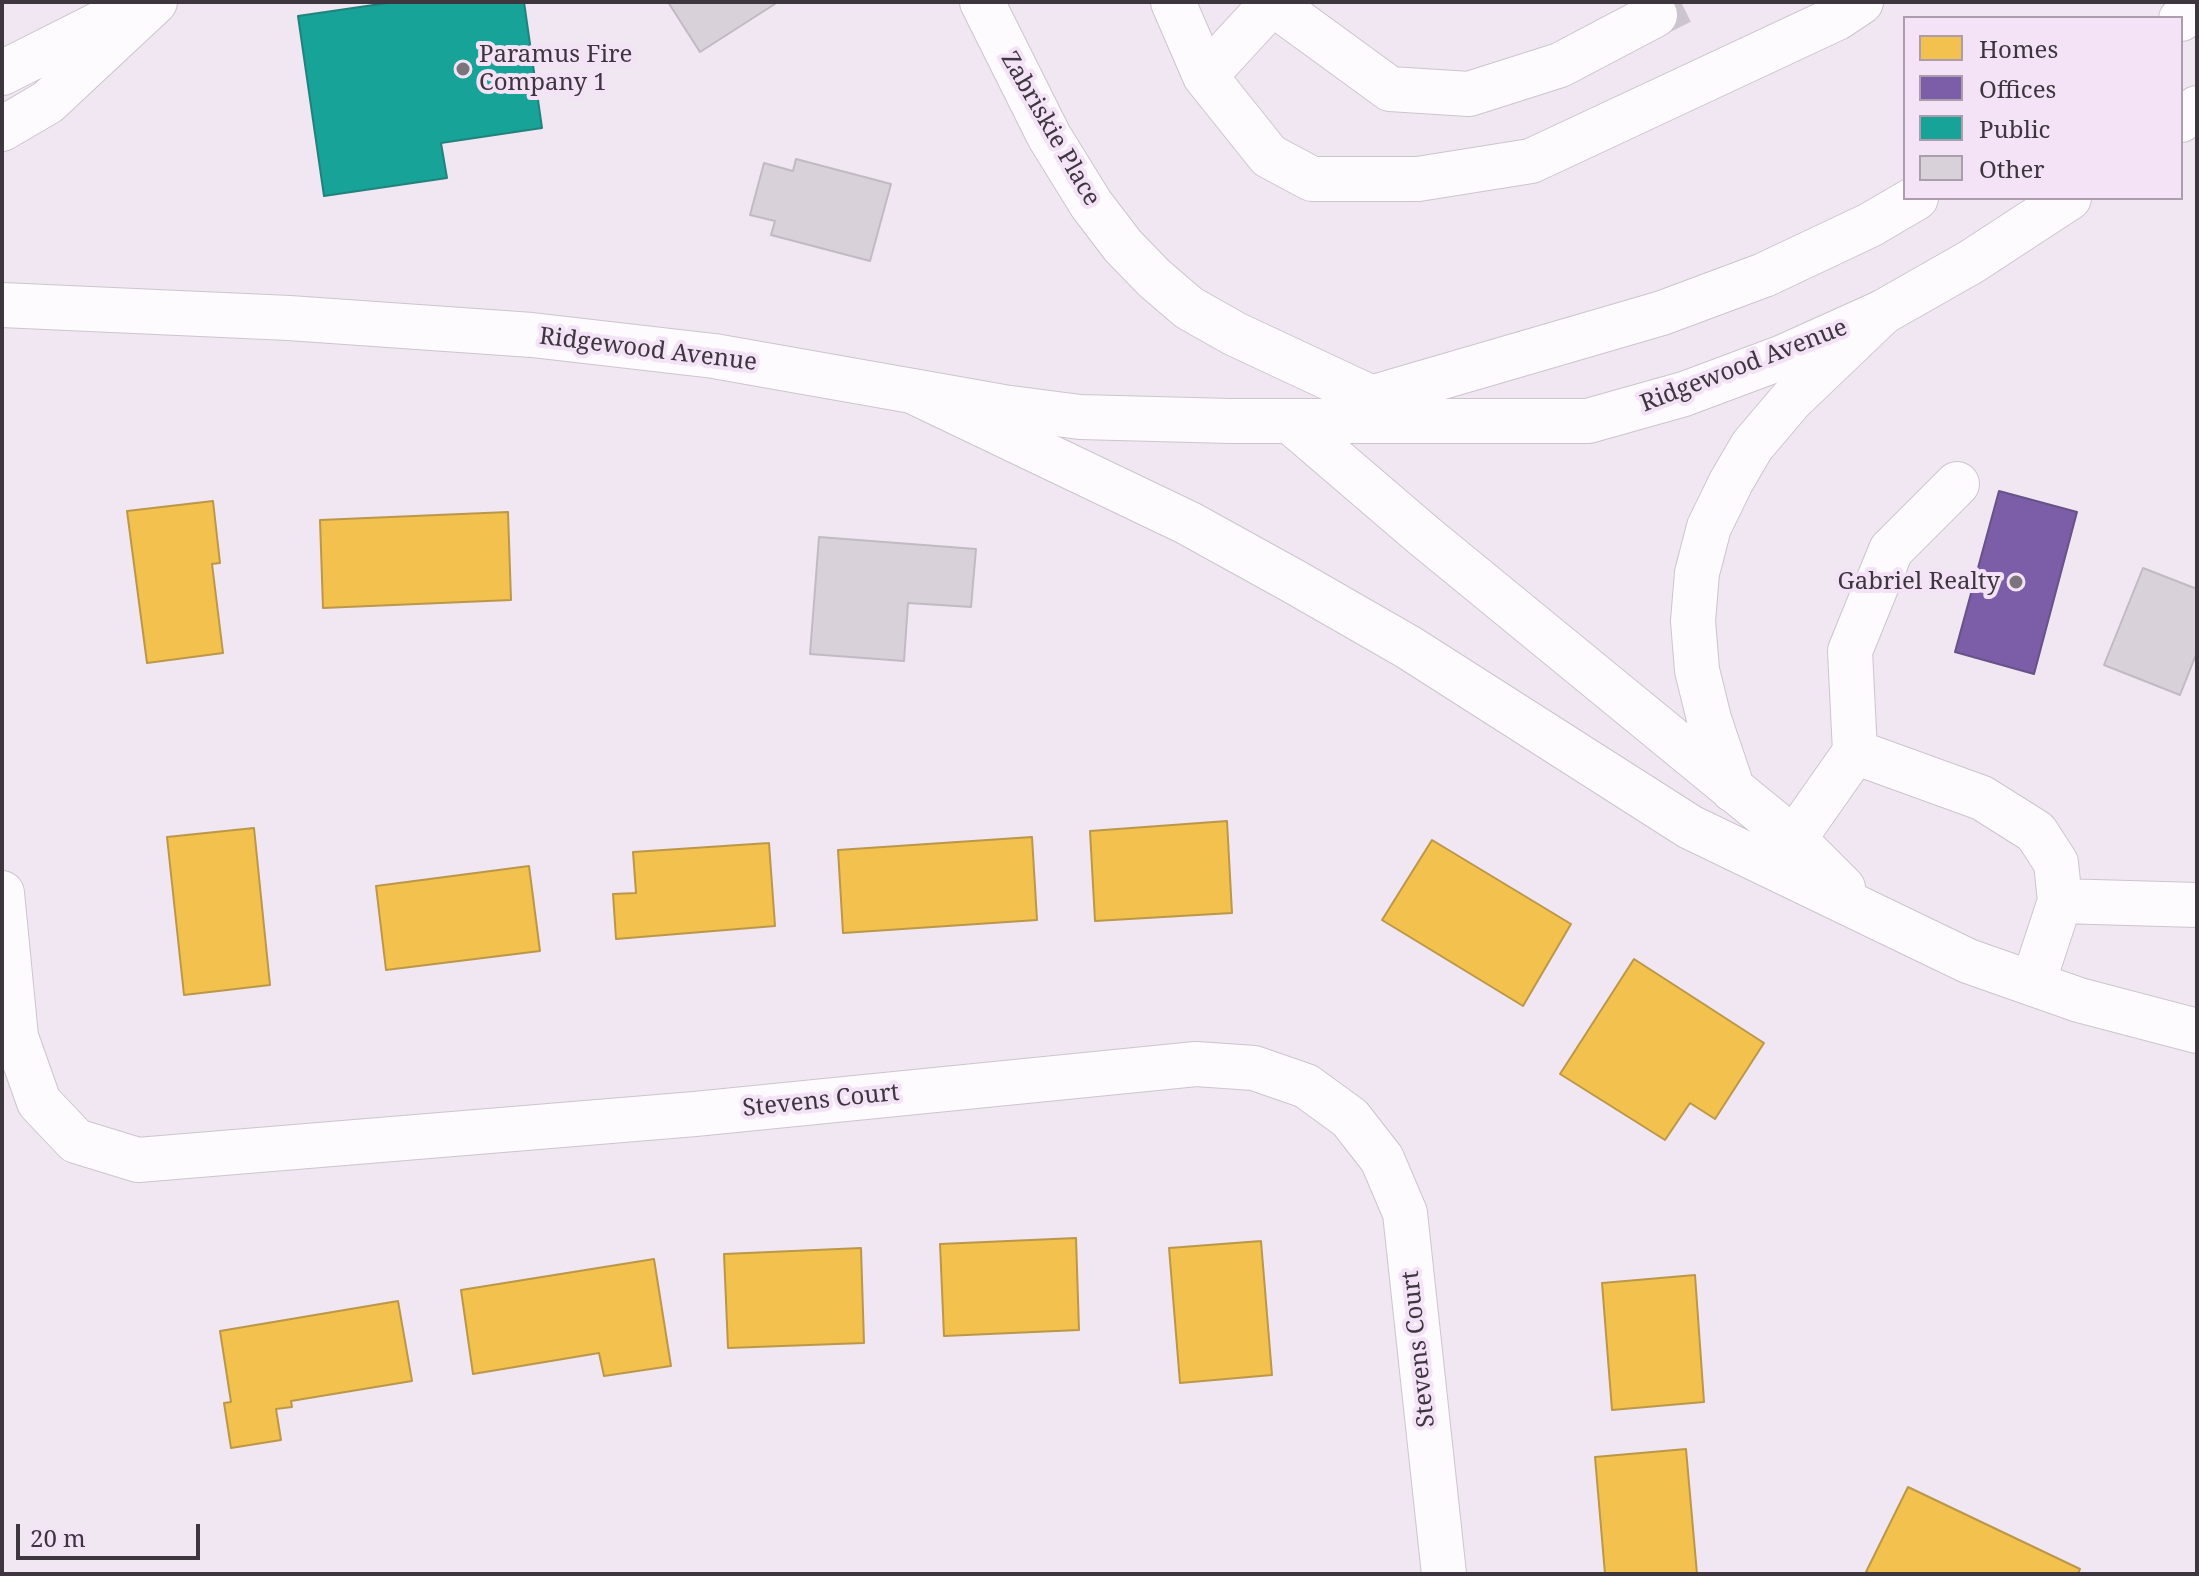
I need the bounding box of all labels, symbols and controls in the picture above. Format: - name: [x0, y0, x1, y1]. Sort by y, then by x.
- legend: [1903, 16, 2183, 200]
- text: Homes: [1979, 32, 2058, 65]
- place label: Paramus Fire Company 1: [479, 41, 632, 97]
- street label: Zabriskie Place: [994, 47, 1106, 211]
- marker: Paramus Fire Company 1: [454, 60, 472, 78]
- text: Offices: [1979, 72, 2056, 105]
- text: Public: [1979, 112, 2050, 145]
- text: Other: [1979, 152, 2045, 185]
- street label: Ridgewood Avenue: [1637, 313, 1851, 419]
- street label: Ridgewood Avenue: [538, 322, 758, 378]
- place label: Gabriel Realty: [1838, 568, 2000, 596]
- marker: Gabriel Realty: [2007, 573, 2025, 591]
- street label: Stevens Court: [741, 1078, 901, 1124]
- street label: Stevens Court: [1396, 1269, 1442, 1429]
- scale bar: [20, 1508, 204, 1558]
- text: 20 m: [30, 1521, 86, 1554]

